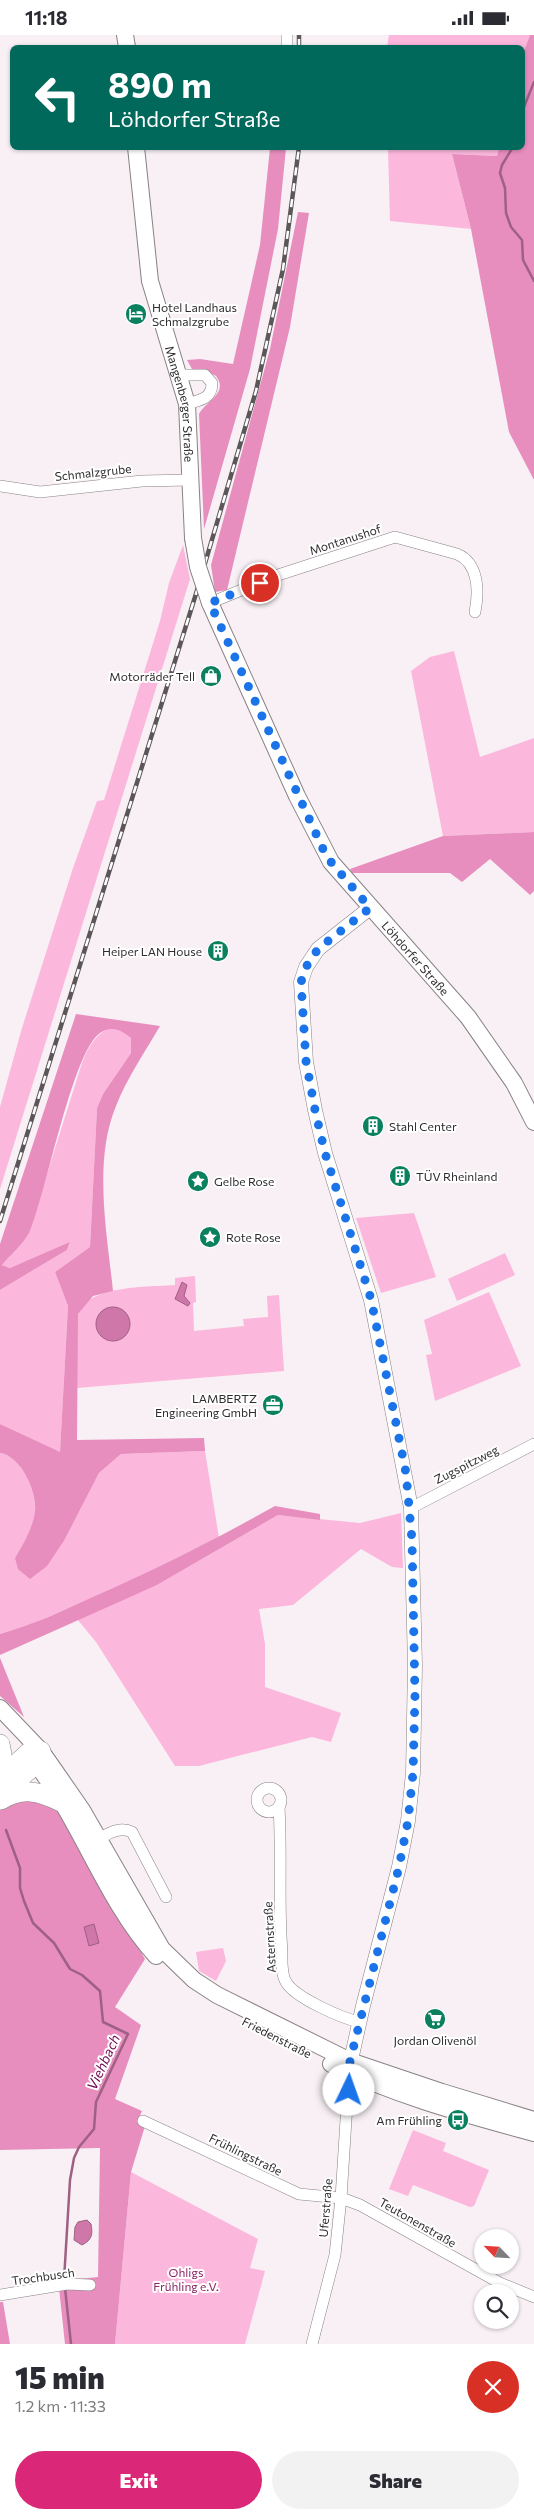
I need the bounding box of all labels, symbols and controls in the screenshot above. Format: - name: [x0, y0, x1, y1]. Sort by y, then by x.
- text: 11:18: [25, 6, 68, 29]
- text: 890 m: [108, 62, 212, 105]
- icon: left: [25, 65, 90, 130]
- text: Löhdorfer Straße: [108, 105, 280, 132]
- place label: Hotel Landhaus Schmalzgrube: [152, 300, 237, 328]
- hotel icon: Hotel Landhaus Schmalzgrube: [124, 302, 148, 326]
- street label: Mangenberger Straße: [163, 344, 197, 462]
- street label: Schmalzgrube: [54, 461, 132, 483]
- street label: Montanushof: [307, 521, 383, 557]
- pin: [239, 562, 281, 604]
- icon: arrive: [246, 569, 274, 597]
- shop icon: Motorräder Tell: [199, 664, 223, 688]
- place label: Motorräder Tell: [109, 669, 195, 683]
- street label: Löhdorfer Straße: [379, 918, 452, 998]
- building icon: Heiper LAN House: [206, 939, 230, 963]
- place label: Heiper LAN House: [102, 944, 202, 958]
- building icon: Stahl Center: [361, 1114, 385, 1138]
- place label: Stahl Center: [389, 1119, 457, 1133]
- building icon: TÜV Rheinland: [388, 1164, 412, 1188]
- place icon: Gelbe Rose: [186, 1169, 210, 1193]
- place label: TÜV Rheinland: [416, 1169, 497, 1183]
- place label: Gelbe Rose: [214, 1174, 274, 1188]
- place icon: Rote Rose: [198, 1225, 222, 1249]
- place label: Rote Rose: [226, 1230, 281, 1244]
- place label: LAMBERTZ Engineering GmbH: [155, 1391, 257, 1419]
- office icon: LAMBERTZ Engineering GmbH: [261, 1393, 285, 1417]
- street label: Zugspitzweg: [432, 1442, 501, 1486]
- street label: Asternstraße: [260, 1901, 278, 1973]
- supermarket icon: Jordan Olivenöl: [423, 2007, 447, 2031]
- street label: Friedenstraße: [240, 2014, 314, 2060]
- water label: Viehbach: [83, 2032, 123, 2092]
- place label: Jordan Olivenöl: [394, 2033, 476, 2048]
- position arrow: [322, 2063, 374, 2115]
- bus stop icon: Am Frühling: [446, 2108, 470, 2132]
- place label: Am Frühling: [376, 2113, 442, 2127]
- street label: Frühlingstraße: [207, 2130, 285, 2178]
- street label: Uferstraße: [315, 2178, 335, 2238]
- street label: Teutonenstraße: [377, 2194, 459, 2250]
- north arrow: [474, 2229, 519, 2274]
- map controls: [474, 2229, 519, 2329]
- street label: Trochbusch: [11, 2265, 75, 2287]
- park label: Ohligs Frühling e.V.: [153, 2265, 219, 2293]
- button: search: [474, 2284, 519, 2329]
- text: 15 min: [15, 2358, 105, 2395]
- button: close: [467, 2361, 519, 2413]
- text: 1.2 km · 11:33: [15, 2396, 106, 2415]
- button: Exit: [15, 2451, 262, 2509]
- button: Share: [272, 2451, 519, 2509]

